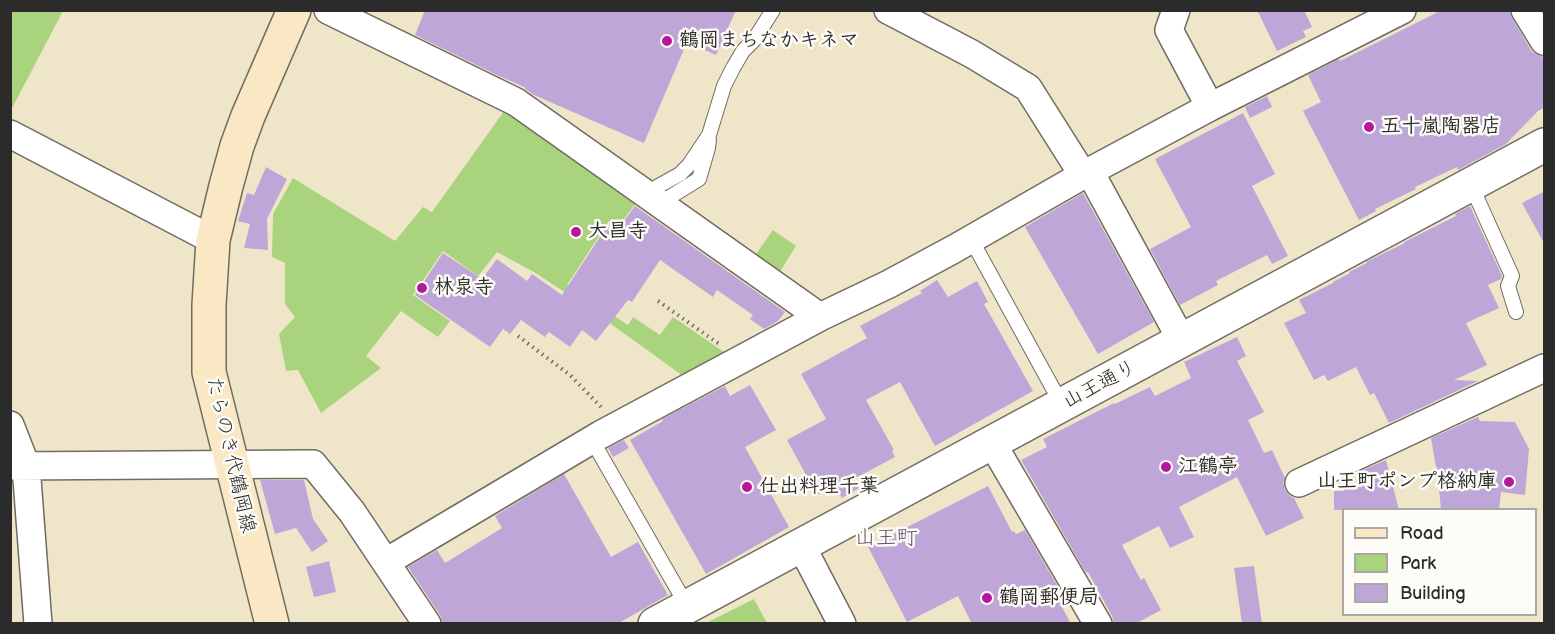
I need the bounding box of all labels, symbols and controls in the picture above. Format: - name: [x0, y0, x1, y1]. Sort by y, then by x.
- place label: 鶴岡まちなかキネマ: [679, 29, 859, 53]
- marker: 鶴岡まちなかキネマ: [660, 34, 674, 48]
- place label: 五十嵐陶器店: [1381, 115, 1501, 139]
- marker: 五十嵐陶器店: [1362, 120, 1376, 134]
- place label: 大昌寺: [588, 220, 648, 244]
- marker: 大昌寺: [569, 225, 583, 239]
- place label: 林泉寺: [434, 276, 494, 300]
- marker: 林泉寺: [415, 281, 429, 295]
- street label: 山王通り: [1059, 356, 1141, 414]
- street label: たらのき代鶴岡線: [200, 374, 260, 536]
- place label: 江鶴亭: [1178, 455, 1238, 479]
- marker: 江鶴亭: [1159, 460, 1173, 474]
- place label: 山王町ポンプ格納庫: [1317, 470, 1497, 494]
- place label: 仕出料理千葉: [759, 475, 879, 499]
- marker: 山王町ポンプ格納庫: [1502, 475, 1516, 489]
- marker: 仕出料理千葉: [740, 480, 754, 494]
- legend: [1342, 508, 1537, 616]
- text: Road: [1400, 523, 1444, 544]
- district label: 山王町: [855, 526, 917, 552]
- text: Park: [1400, 553, 1436, 574]
- text: Building: [1400, 583, 1466, 604]
- place label: 鶴岡郵便局: [999, 586, 1099, 610]
- marker: 鶴岡郵便局: [980, 591, 994, 605]

